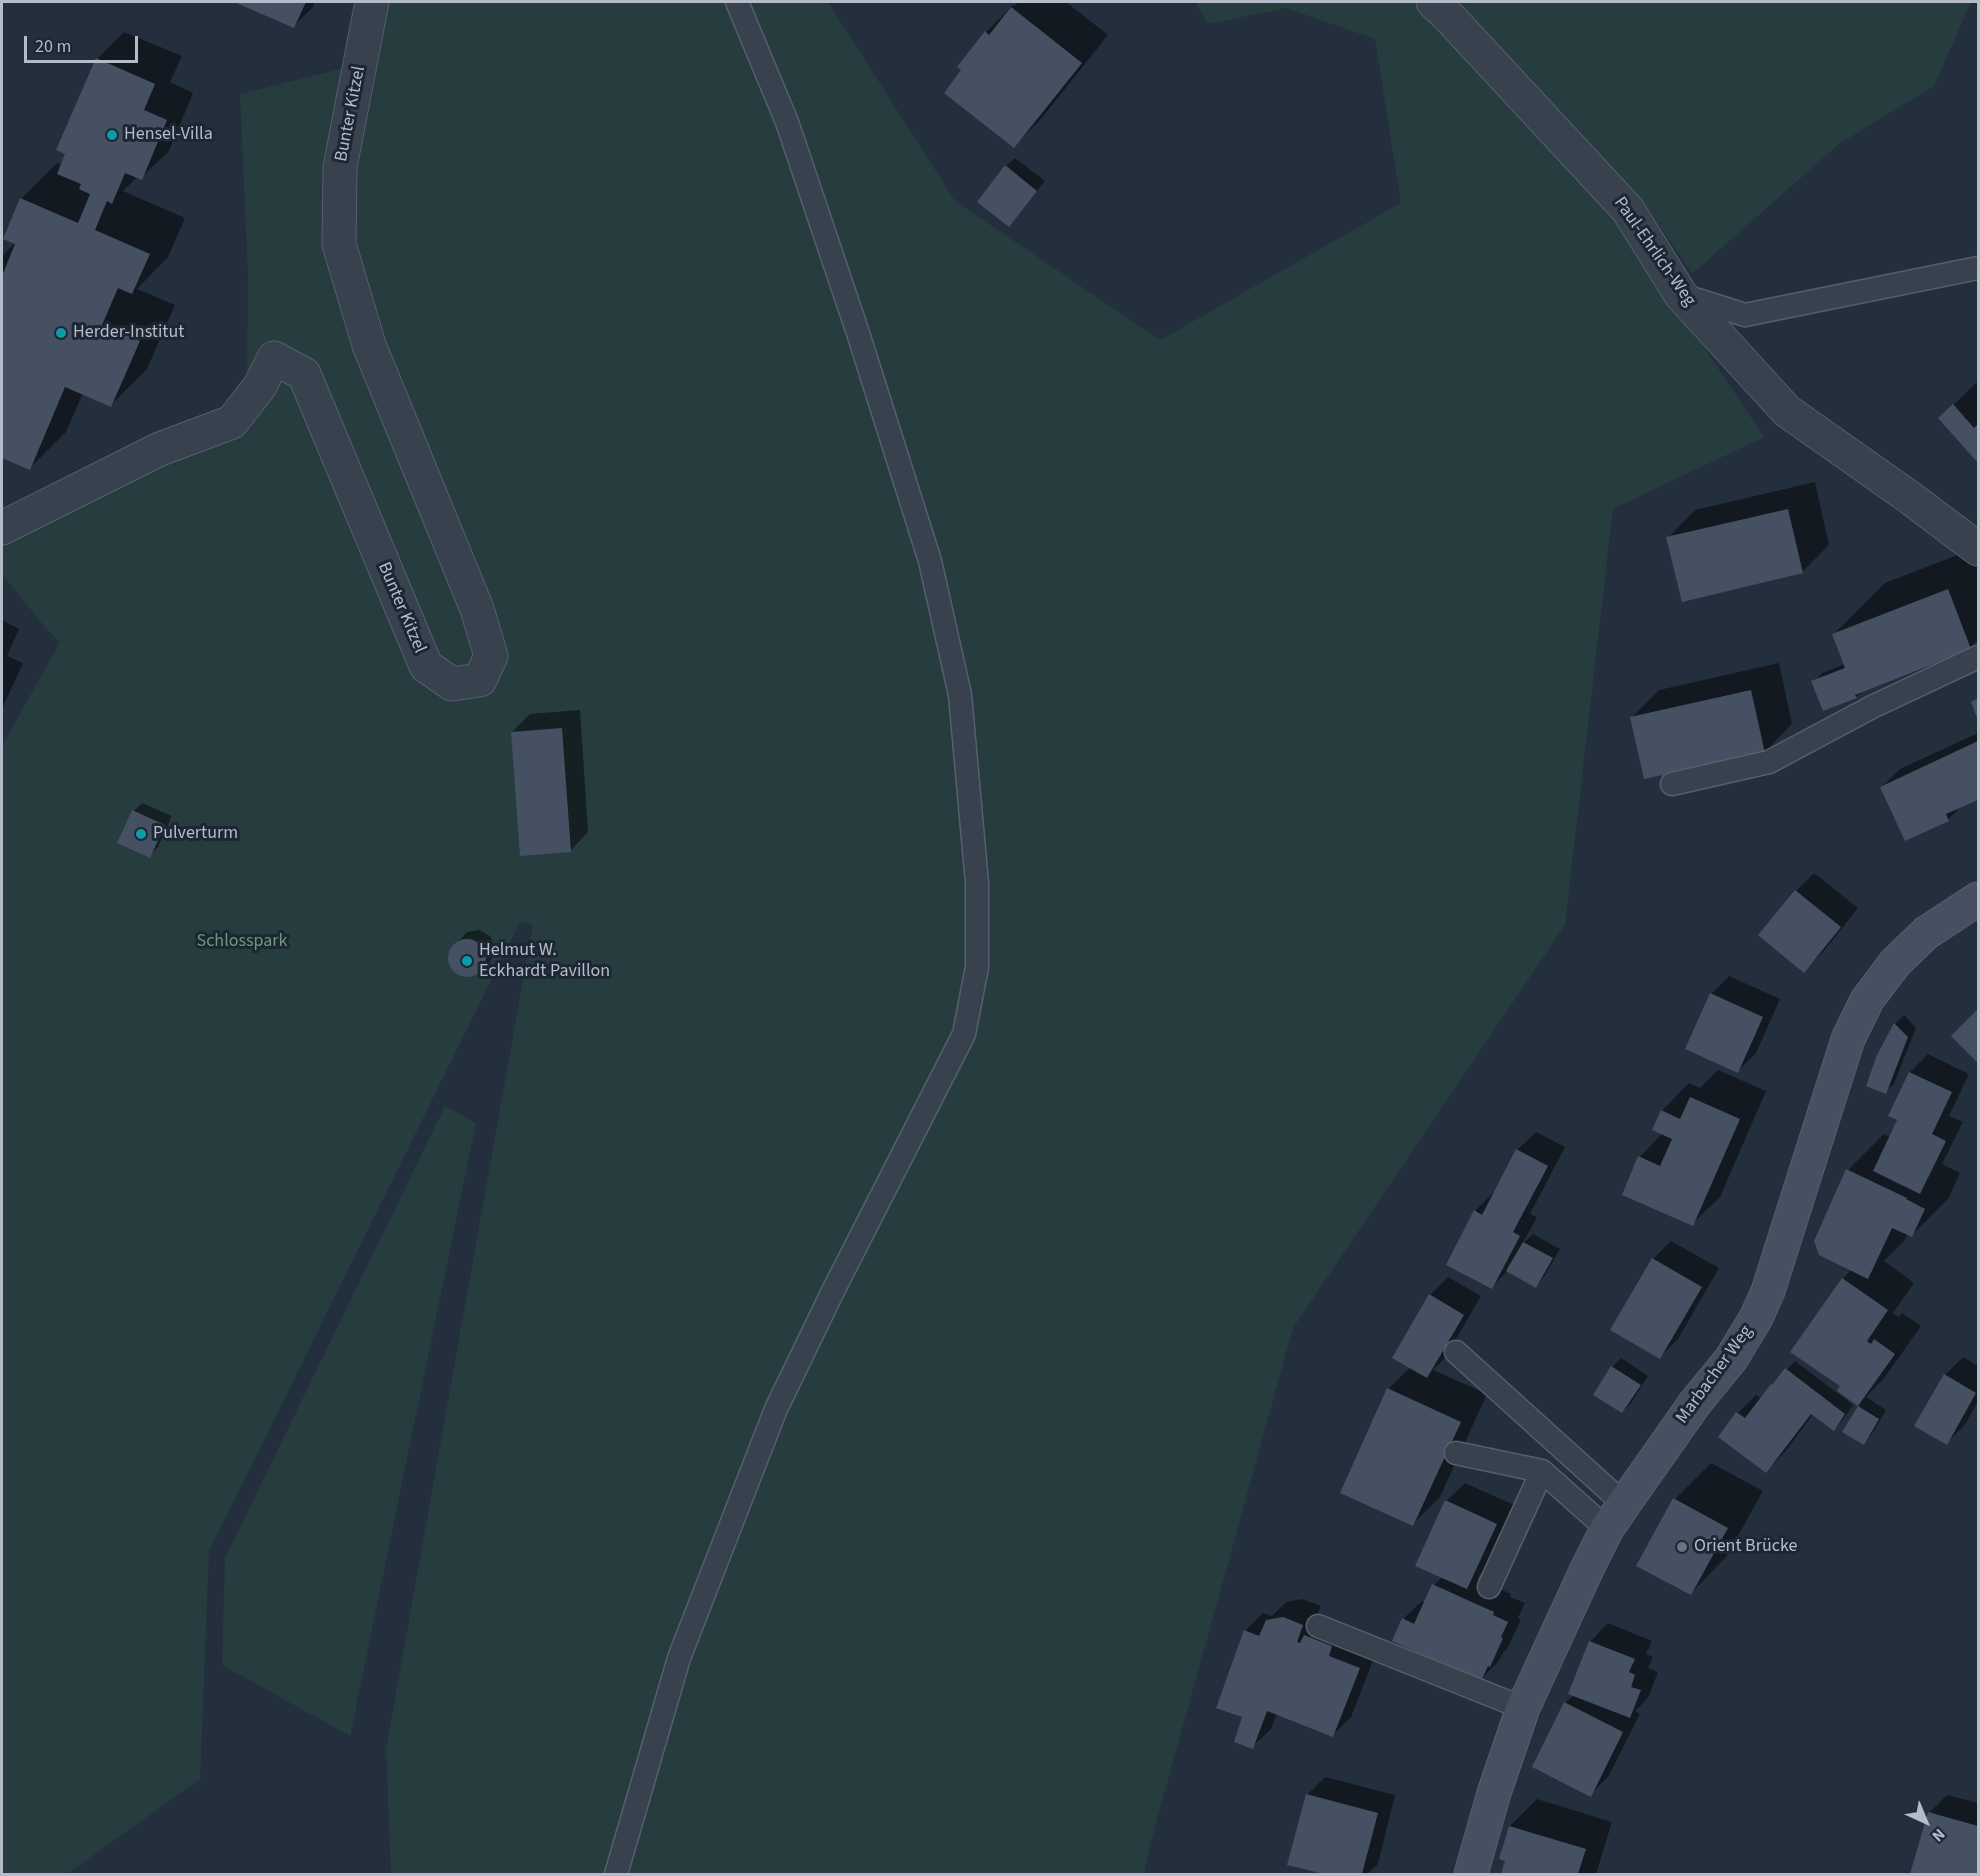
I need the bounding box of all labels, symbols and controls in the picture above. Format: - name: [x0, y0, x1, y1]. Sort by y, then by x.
- scale bar: [27, 24, 141, 62]
- text: 20 m: [35, 34, 71, 59]
- street label: Bunter Kitzel: [331, 64, 371, 164]
- place label: Hensel-Villa: [124, 124, 213, 146]
- marker: Hensel-Villa: [105, 128, 119, 142]
- street label: Paul-Ehrlich-Weg: [1608, 193, 1700, 311]
- place label: Herder-Institut: [73, 322, 184, 344]
- marker: Herder-Institut: [54, 326, 68, 340]
- street label: Bunter Kitzel: [372, 559, 430, 657]
- place label: Pulverturm: [153, 823, 238, 845]
- marker: Pulverturm: [134, 827, 148, 841]
- park label: Schlosspark: [197, 931, 287, 953]
- place label: Helmut W. Eckhardt Pavillon: [479, 940, 610, 982]
- marker: Helmut W. Eckhardt Pavillon: [460, 954, 474, 968]
- street label: Marbacher Weg: [1672, 1322, 1758, 1428]
- place label: Orient Brücke: [1694, 1536, 1797, 1558]
- marker: Orient Brücke: [1675, 1540, 1689, 1554]
- north arrow: [1896, 1792, 1956, 1852]
- text: N: [1927, 1823, 1950, 1847]

